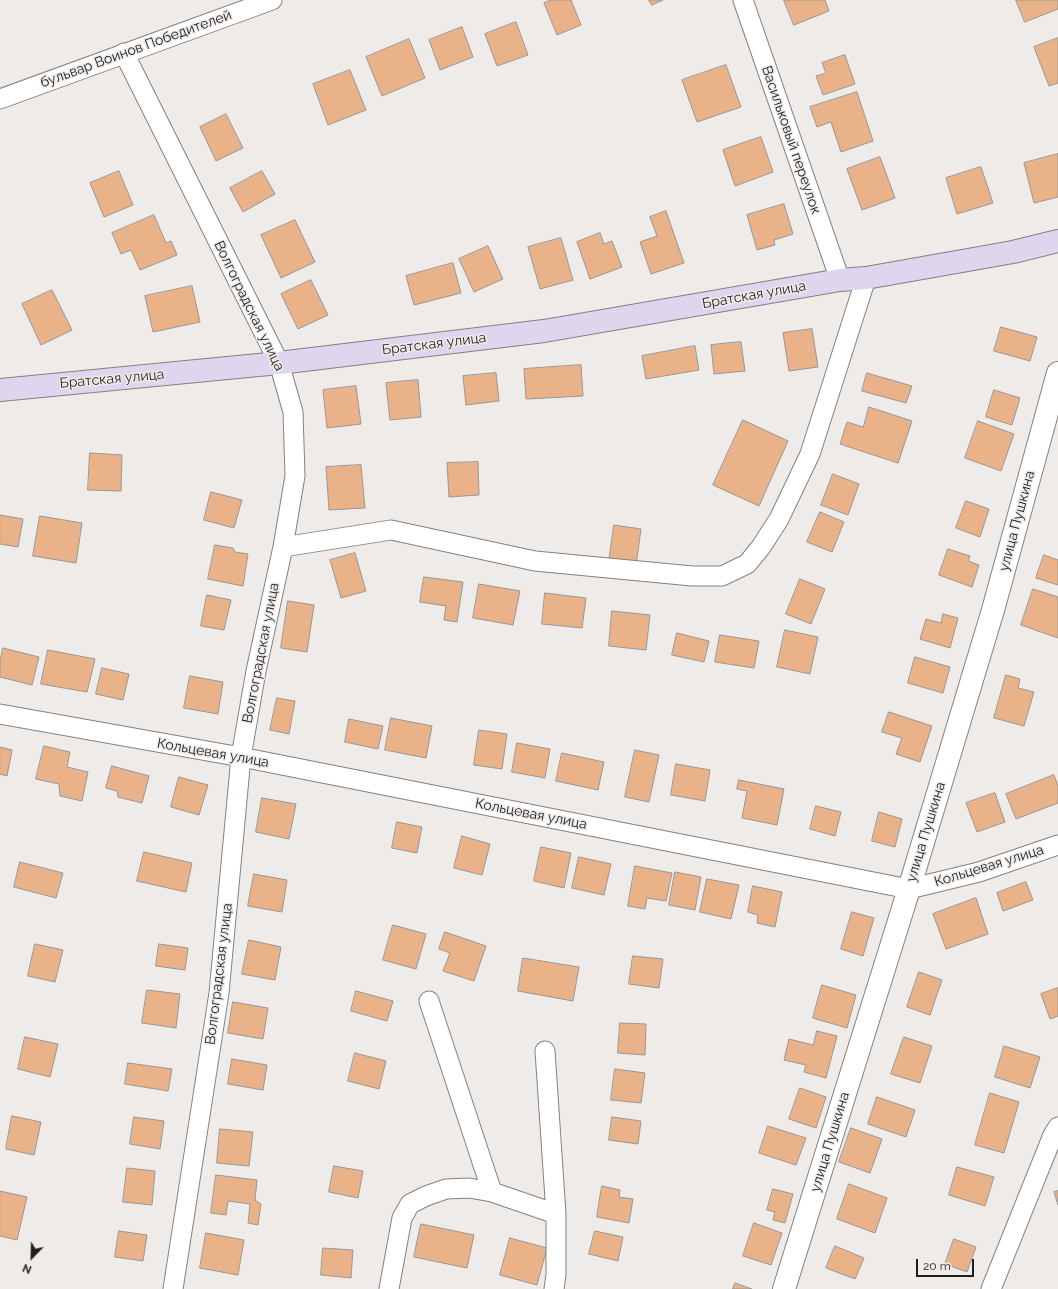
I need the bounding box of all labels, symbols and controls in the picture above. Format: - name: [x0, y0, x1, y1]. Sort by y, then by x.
- street label: бульвар Воинов Победителей: [38, 6, 234, 92]
- street label: Васильковый переулок: [758, 64, 824, 216]
- street label: Волгоградская улица: [210, 238, 288, 374]
- street label: Братская улица: [701, 278, 807, 312]
- street label: Братская улица: [381, 329, 487, 359]
- street label: Братская улица: [59, 366, 165, 392]
- street label: улица Пушкина: [996, 469, 1038, 573]
- street label: Волгоградская улица: [239, 581, 283, 725]
- street label: Кольцевая улица: [156, 735, 270, 771]
- street label: улица Пушкина: [903, 780, 949, 884]
- street label: Кольцевая улица: [474, 795, 588, 833]
- street label: Кольцевая улица: [932, 841, 1046, 891]
- street label: Волгоградская улица: [202, 902, 236, 1046]
- street label: улица Пушкина: [807, 1090, 853, 1194]
- north arrow: [12, 1237, 52, 1277]
- scale bar: [918, 1251, 976, 1277]
- text: 20 m: [923, 1259, 951, 1273]
- text: N: [21, 1261, 34, 1276]

